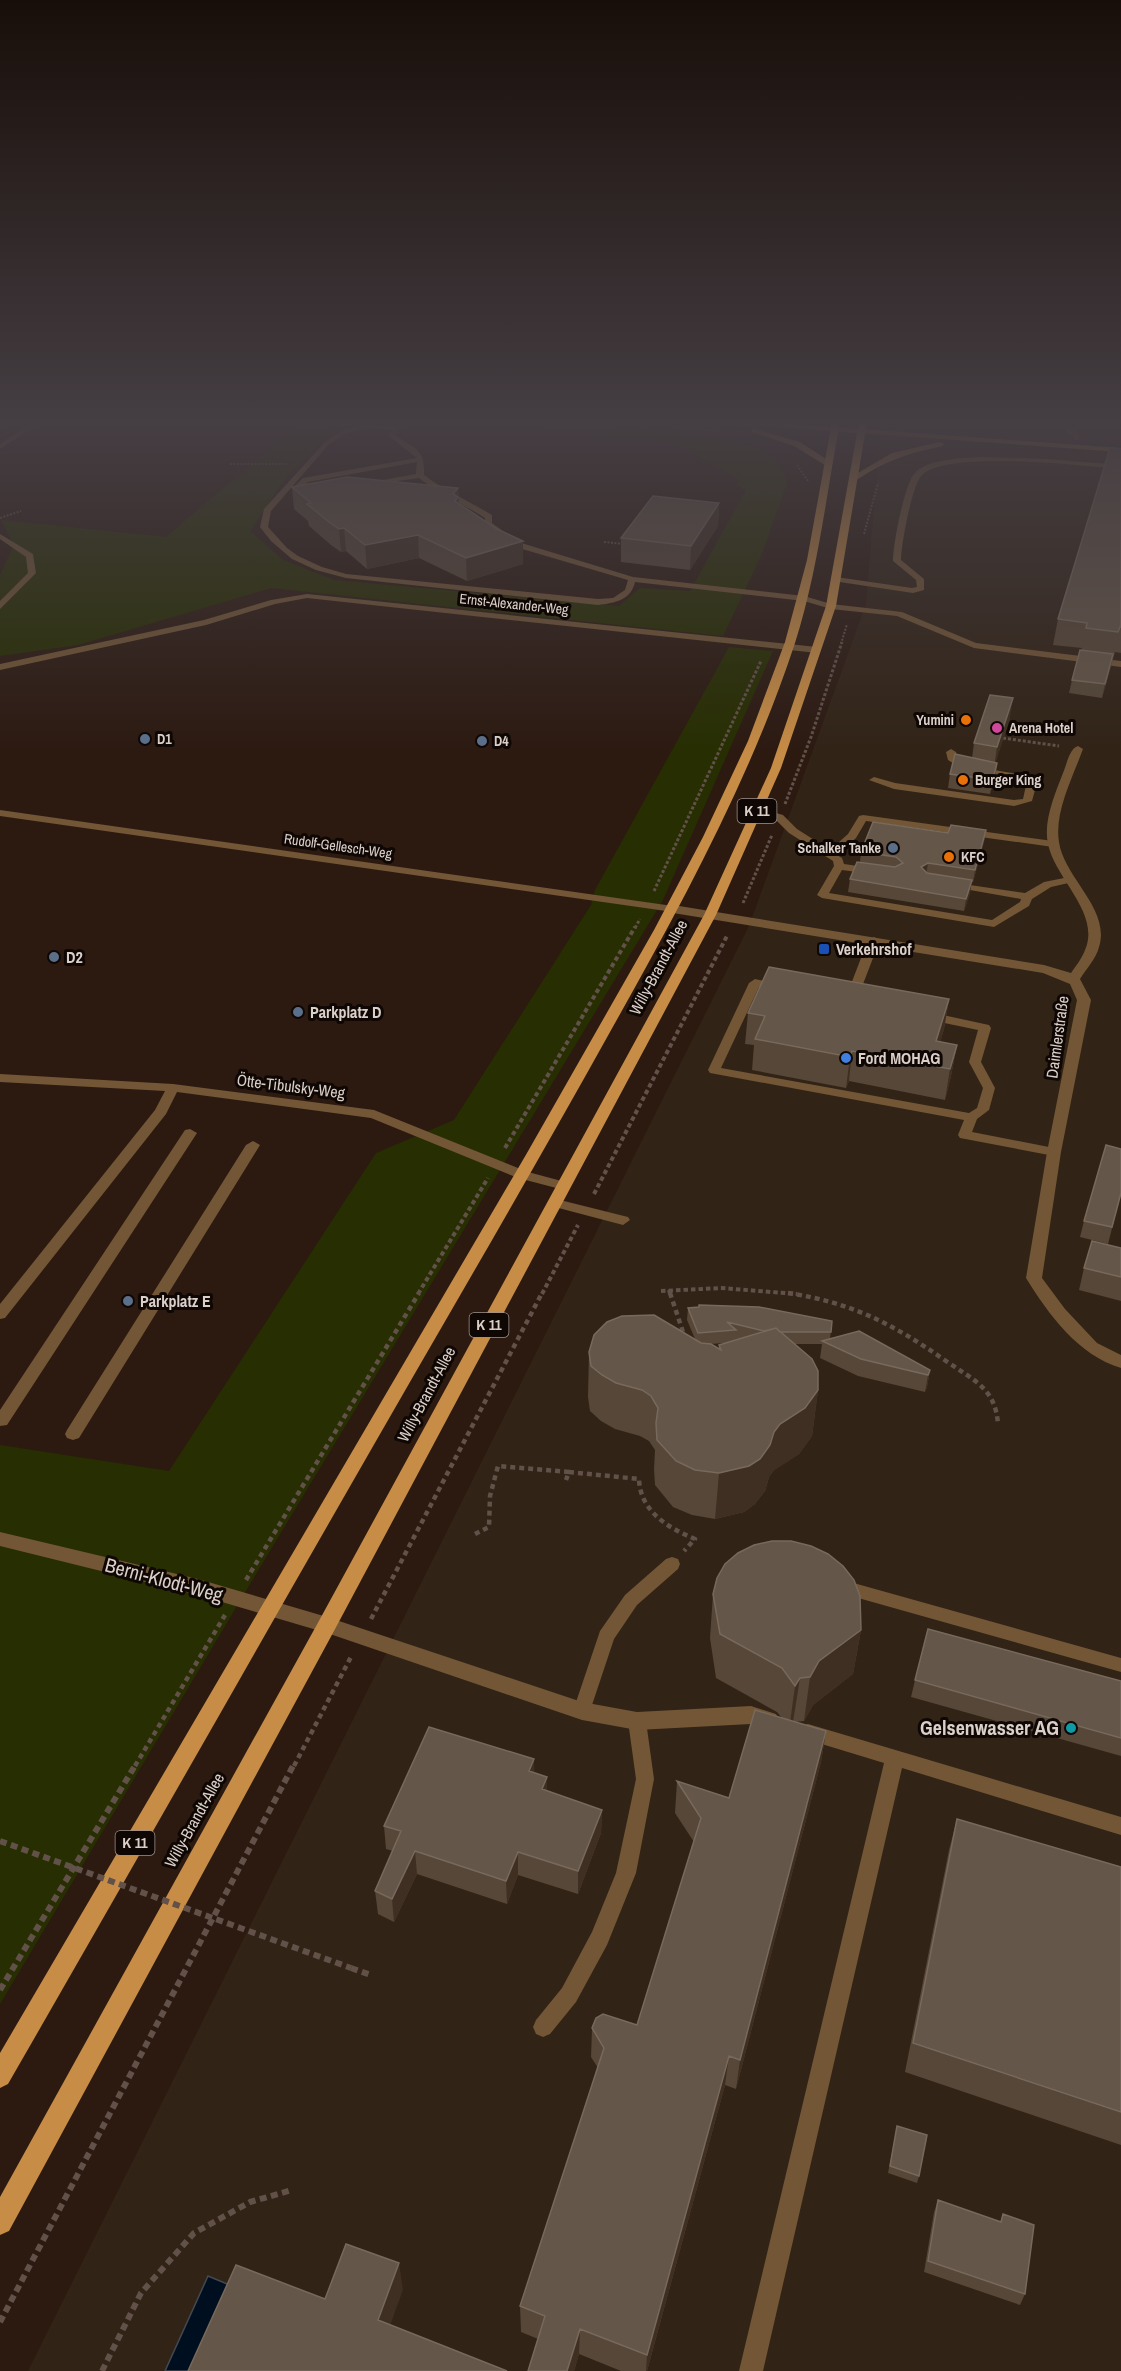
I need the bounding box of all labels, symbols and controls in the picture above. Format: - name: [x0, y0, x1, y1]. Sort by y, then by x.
- street label: Ernst-Alexander-Weg: [459, 589, 570, 619]
- place label: Yumini: [916, 711, 954, 729]
- marker: Yumini: [959, 713, 973, 727]
- place label: Arena Hotel: [1009, 719, 1073, 737]
- marker: Arena Hotel: [990, 721, 1004, 735]
- place label: D1: [157, 730, 172, 748]
- marker: D1: [138, 732, 152, 746]
- place label: D4: [494, 732, 509, 750]
- marker: D4: [475, 734, 489, 748]
- place label: Burger King: [975, 771, 1041, 789]
- marker: Burger King: [956, 773, 970, 787]
- road number: K 11: [738, 799, 777, 823]
- street label: Rudolf-Gellesch-Weg: [283, 830, 394, 863]
- place label: Schalker Tanke: [798, 839, 881, 857]
- marker: Schalker Tanke: [886, 841, 900, 855]
- place label: KFC: [961, 848, 985, 866]
- marker: KFC: [942, 850, 956, 864]
- street label: Willy-Brandt-Allee: [624, 915, 692, 1019]
- place label: Verkehrshof: [836, 938, 912, 960]
- marker: Verkehrshof: [817, 942, 831, 956]
- place label: D2: [66, 946, 83, 968]
- marker: D2: [47, 950, 61, 964]
- street label: Daimlerstraße: [1040, 994, 1074, 1080]
- place label: Parkplatz D: [310, 1001, 381, 1023]
- marker: Parkplatz D: [291, 1005, 305, 1019]
- place label: Ford MOHAG: [858, 1047, 940, 1069]
- marker: Ford MOHAG: [839, 1051, 853, 1065]
- street label: Ötte-Tibulsky-Weg: [236, 1068, 347, 1104]
- place label: Parkplatz E: [140, 1290, 211, 1312]
- marker: Parkplatz E: [121, 1294, 135, 1308]
- road number: K 11: [470, 1313, 508, 1337]
- street label: Willy-Brandt-Allee: [392, 1342, 460, 1446]
- street label: Berni-Klodt-Weg: [102, 1551, 226, 1608]
- place label: Gelsenwasser AG: [920, 1714, 1059, 1741]
- marker: Gelsenwasser AG: [1064, 1721, 1078, 1735]
- street label: Willy-Brandt-Allee: [159, 1769, 229, 1871]
- road number: K 11: [116, 1831, 154, 1855]

